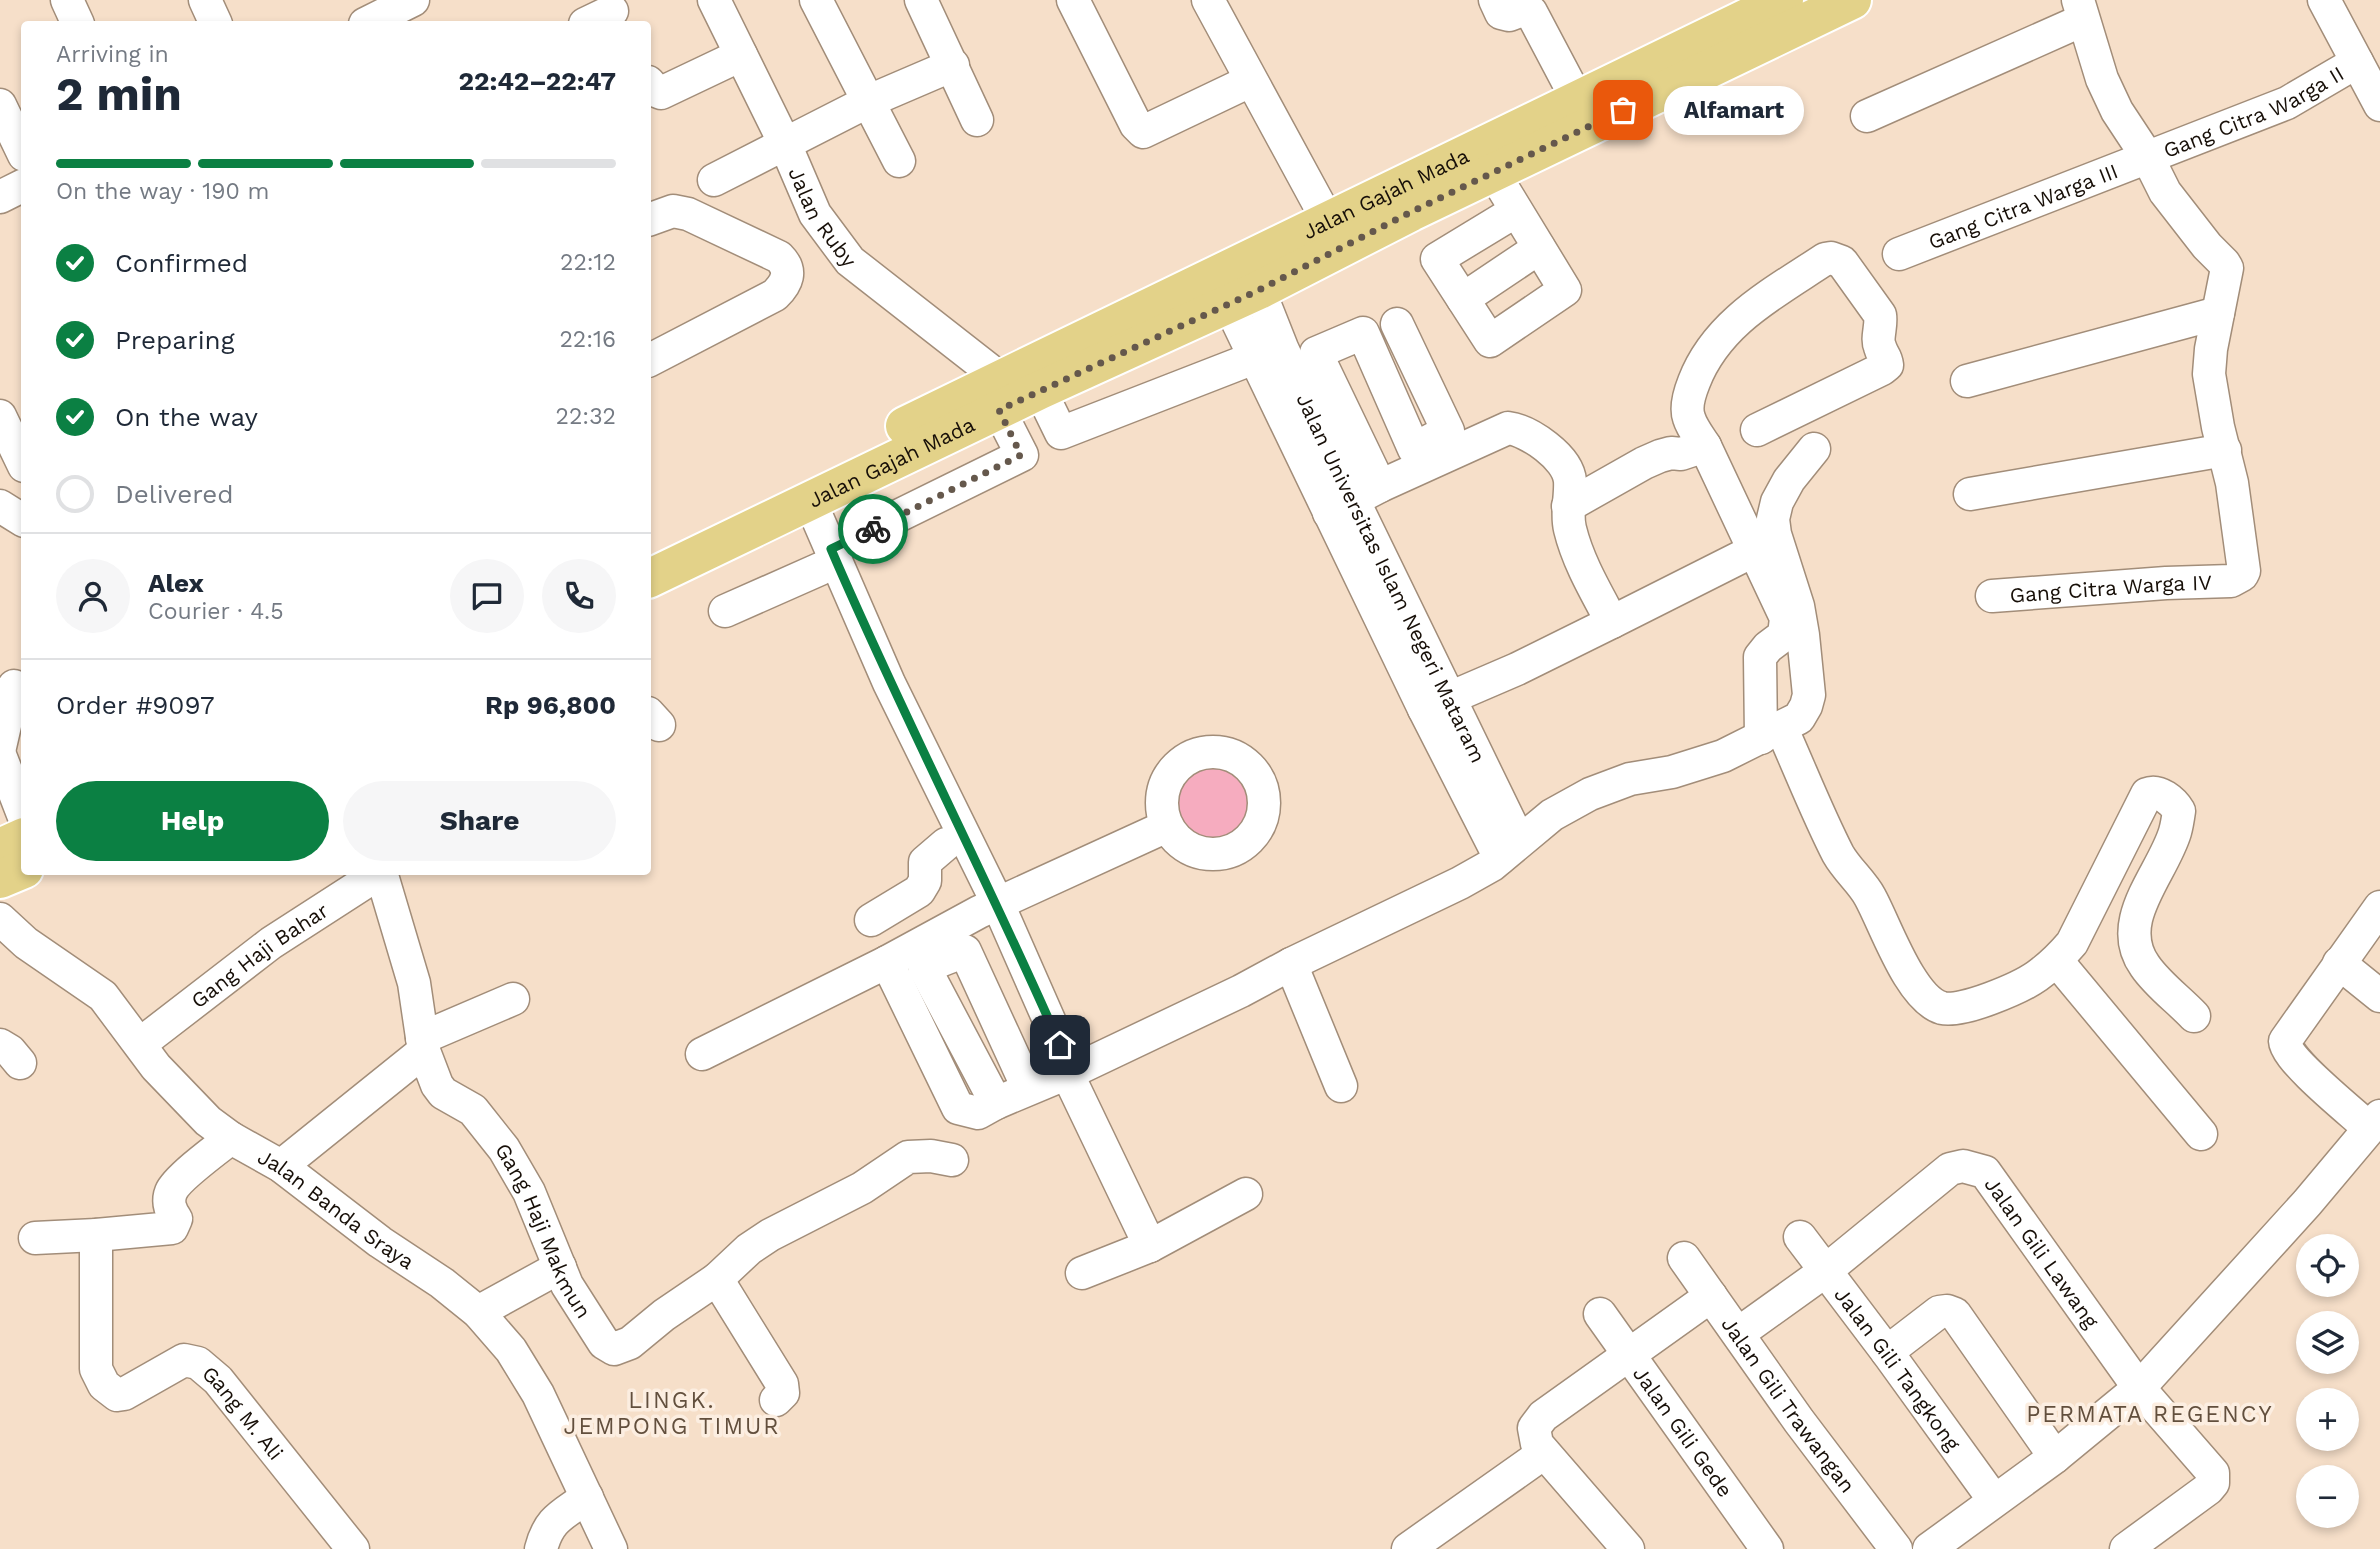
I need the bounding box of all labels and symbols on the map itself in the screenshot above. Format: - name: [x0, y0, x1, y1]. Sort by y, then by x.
- street label: Gang Citra Warga II: [2160, 60, 2348, 162]
- pin: [1593, 80, 1653, 140]
- callout: Alfamart: [1665, 86, 1805, 134]
- street label: Jalan Gajah Mada: [1298, 142, 1473, 244]
- street label: Gang Citra Warga III: [1925, 158, 2121, 254]
- street label: Jalan Ruby: [784, 163, 862, 272]
- street label: Jalan Universitas Islam Negeri Mataram: [1292, 389, 1491, 766]
- street label: Jalan Gajah Mada: [804, 411, 978, 512]
- courier: [838, 494, 908, 564]
- street label: Gang Citra Warga IV: [2009, 569, 2213, 607]
- street label: Gang Haji Bahar: [186, 897, 333, 1013]
- pin: [1030, 1015, 1090, 1075]
- street label: Gang Haji Makmun: [491, 1138, 597, 1322]
- street label: Jalan Banda Sraya: [254, 1143, 419, 1274]
- street label: Jalan Gili Lawang: [1980, 1172, 2105, 1333]
- street label: Jalan Gili Tangkong: [1830, 1282, 1967, 1456]
- street label: Jalan Gili Trawangan: [1717, 1312, 1861, 1497]
- street label: Gang M. Ali: [198, 1360, 289, 1465]
- street label: Jalan Gili Gede: [1628, 1361, 1738, 1502]
- district label: LINGK. JEMPONG TIMUR: [563, 1387, 781, 1440]
- district label: PERMATA REGENCY: [2026, 1401, 2274, 1428]

